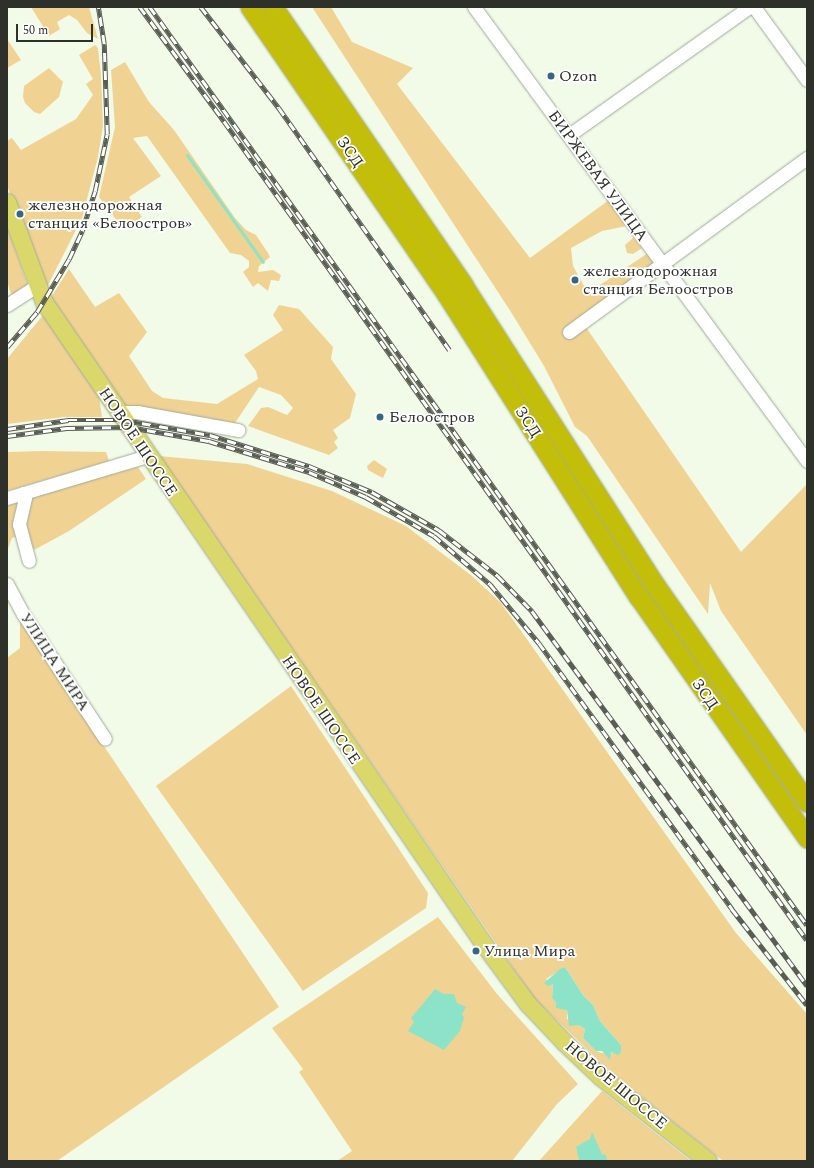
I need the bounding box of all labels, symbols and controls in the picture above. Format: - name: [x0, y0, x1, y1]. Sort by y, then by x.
- scale bar: [18, 16, 95, 42]
- text: 50 m: [23, 21, 48, 40]
- place label: Ozon: [559, 66, 597, 86]
- marker: Ozon: [546, 71, 556, 81]
- street label: БИРЖЕВАЯ УЛИЦА: [544, 107, 652, 245]
- street label: ЗСД: [333, 133, 367, 171]
- place label: железнодорожная станция «Белоостров»: [28, 195, 192, 233]
- marker: железнодорожная станция «Белоостров»: [15, 209, 25, 219]
- place label: железнодорожная станция Белоостров: [583, 261, 733, 299]
- marker: железнодорожная станция Белоостров: [570, 275, 580, 285]
- street label: НОВОЕ ШОССЕ: [94, 384, 182, 500]
- street label: ЗСД: [511, 403, 545, 441]
- place label: Белоостров: [389, 407, 475, 427]
- marker: Белоостров: [374, 411, 386, 423]
- street label: УЛИЦА МИРА: [16, 609, 94, 715]
- street label: НОВОЕ ШОССЕ: [277, 652, 365, 768]
- street label: ЗСД: [688, 675, 722, 713]
- place label: Улица Мира: [484, 941, 575, 961]
- marker: Улица Мира: [471, 946, 481, 956]
- street label: НОВОЕ ШОССЕ: [561, 1037, 671, 1133]

